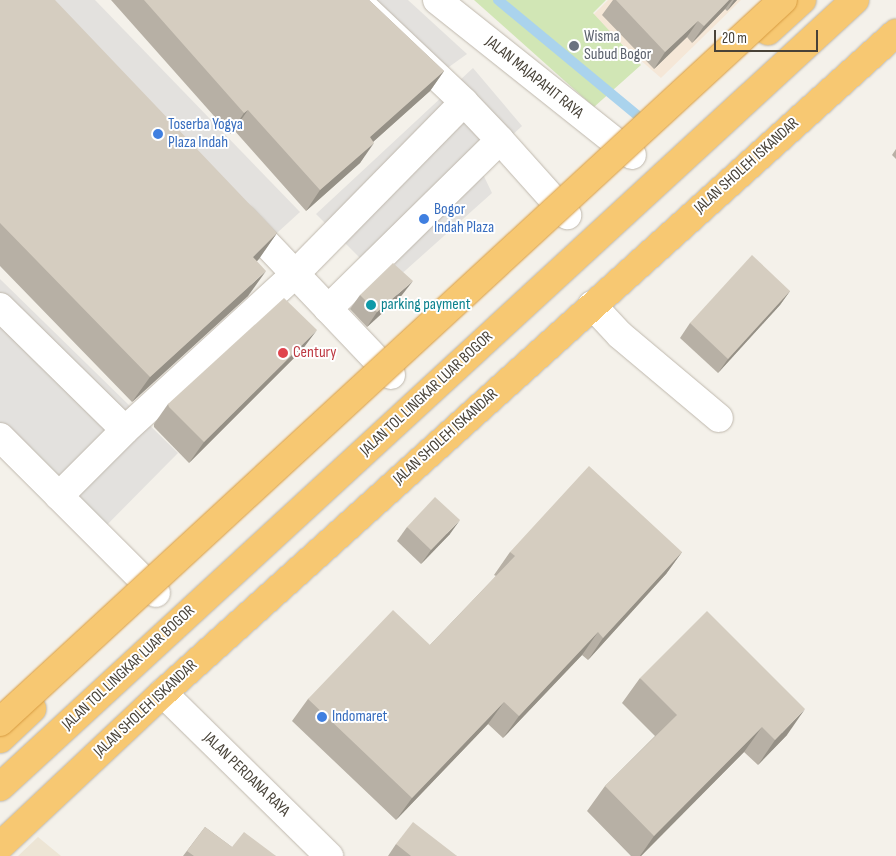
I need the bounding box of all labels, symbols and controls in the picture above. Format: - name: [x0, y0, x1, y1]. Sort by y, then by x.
- scale bar: [716, 20, 820, 52]
- place label: Wisma Subud Bogor: [584, 27, 651, 65]
- text: 20 m: [722, 29, 747, 48]
- street label: JALAN MAJAPAHIT RAYA: [481, 33, 587, 123]
- marker: Wisma Subud Bogor: [568, 40, 580, 52]
- street label: JALAN SHOLEH ISKANDAR: [691, 114, 803, 218]
- place label: Toserba Yogya Plaza Indah: [168, 115, 243, 153]
- marker: Toserba Yogya Plaza Indah: [152, 128, 164, 140]
- place label: Bogor Indah Plaza: [434, 200, 494, 238]
- marker: Bogor Indah Plaza: [418, 213, 430, 225]
- place label: parking payment: [381, 295, 471, 315]
- marker: parking payment: [365, 299, 377, 311]
- street label: JALAN TOL LINGKAR LUAR BOGOR: [357, 328, 497, 460]
- place label: Century: [293, 343, 336, 363]
- marker: Century: [277, 347, 289, 359]
- street label: JALAN SHOLEH ISKANDAR: [390, 385, 502, 489]
- street label: JALAN TOL LINGKAR LUAR BOGOR: [59, 602, 199, 734]
- street label: JALAN SHOLEH ISKANDAR: [90, 656, 202, 762]
- place label: Indomaret: [332, 707, 387, 727]
- marker: Indomaret: [316, 711, 328, 723]
- street label: JALAN PERDANA RAYA: [199, 729, 293, 821]

